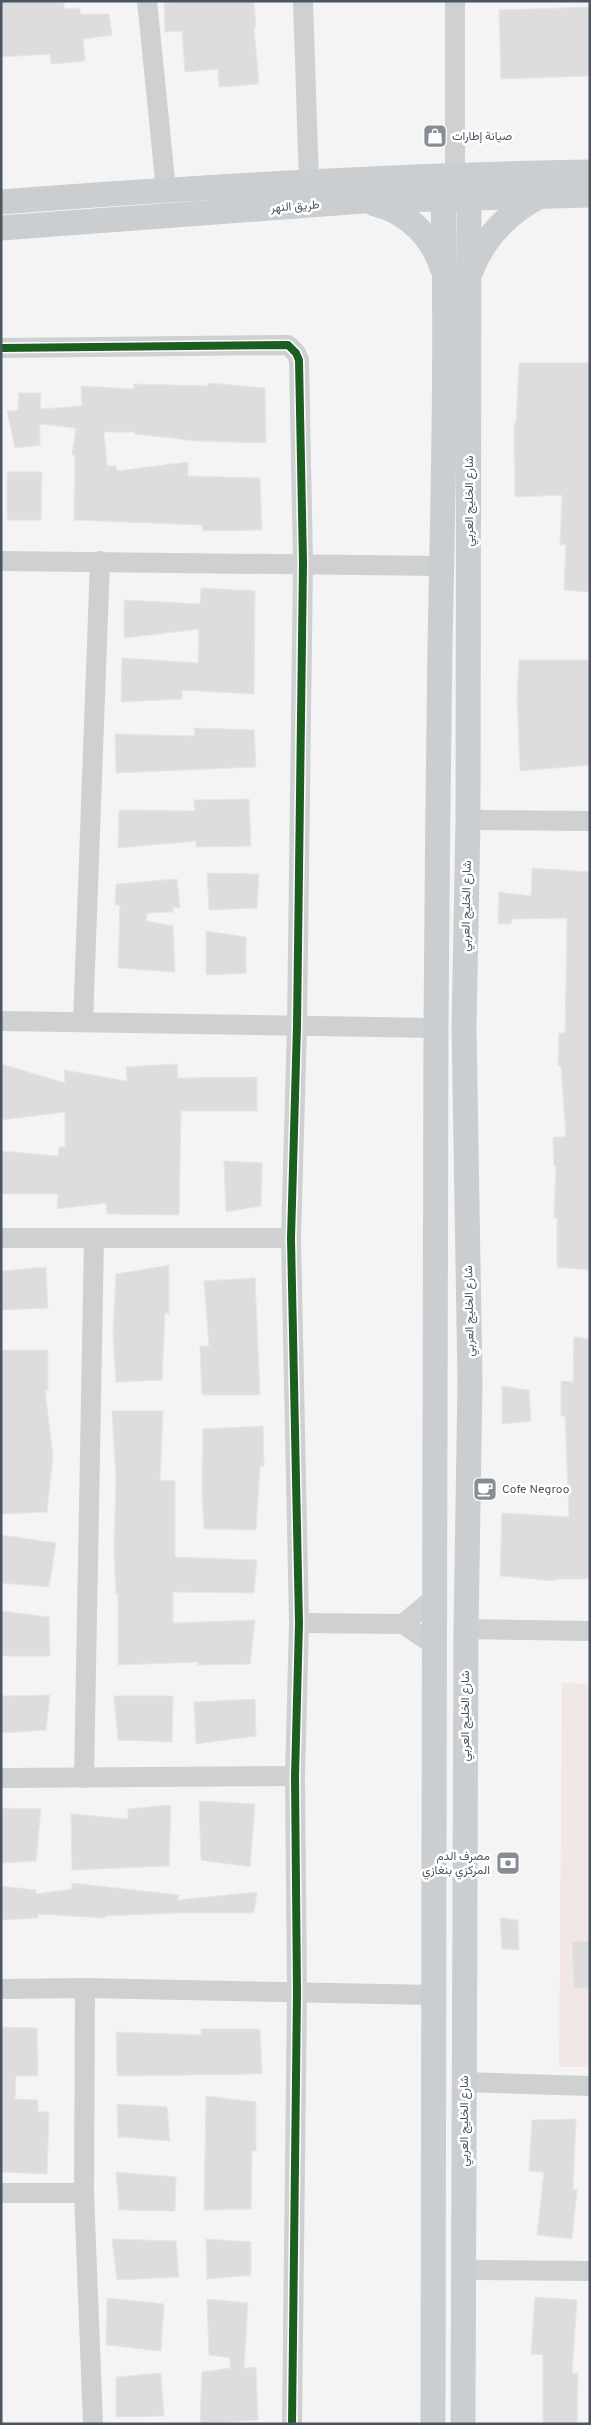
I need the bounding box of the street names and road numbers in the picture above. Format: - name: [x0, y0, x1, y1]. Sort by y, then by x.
- street label: طريق النهر: [269, 197, 320, 217]
- street label: شارع الخليج العربي: [462, 455, 479, 547]
- street label: شارع الخليج العربي: [458, 860, 477, 952]
- street label: شارع الخليج العربي: [461, 1265, 480, 1357]
- street label: شارع الخليج العربي: [458, 1670, 475, 1762]
- street label: شارع الخليج العربي: [457, 2075, 474, 2167]

